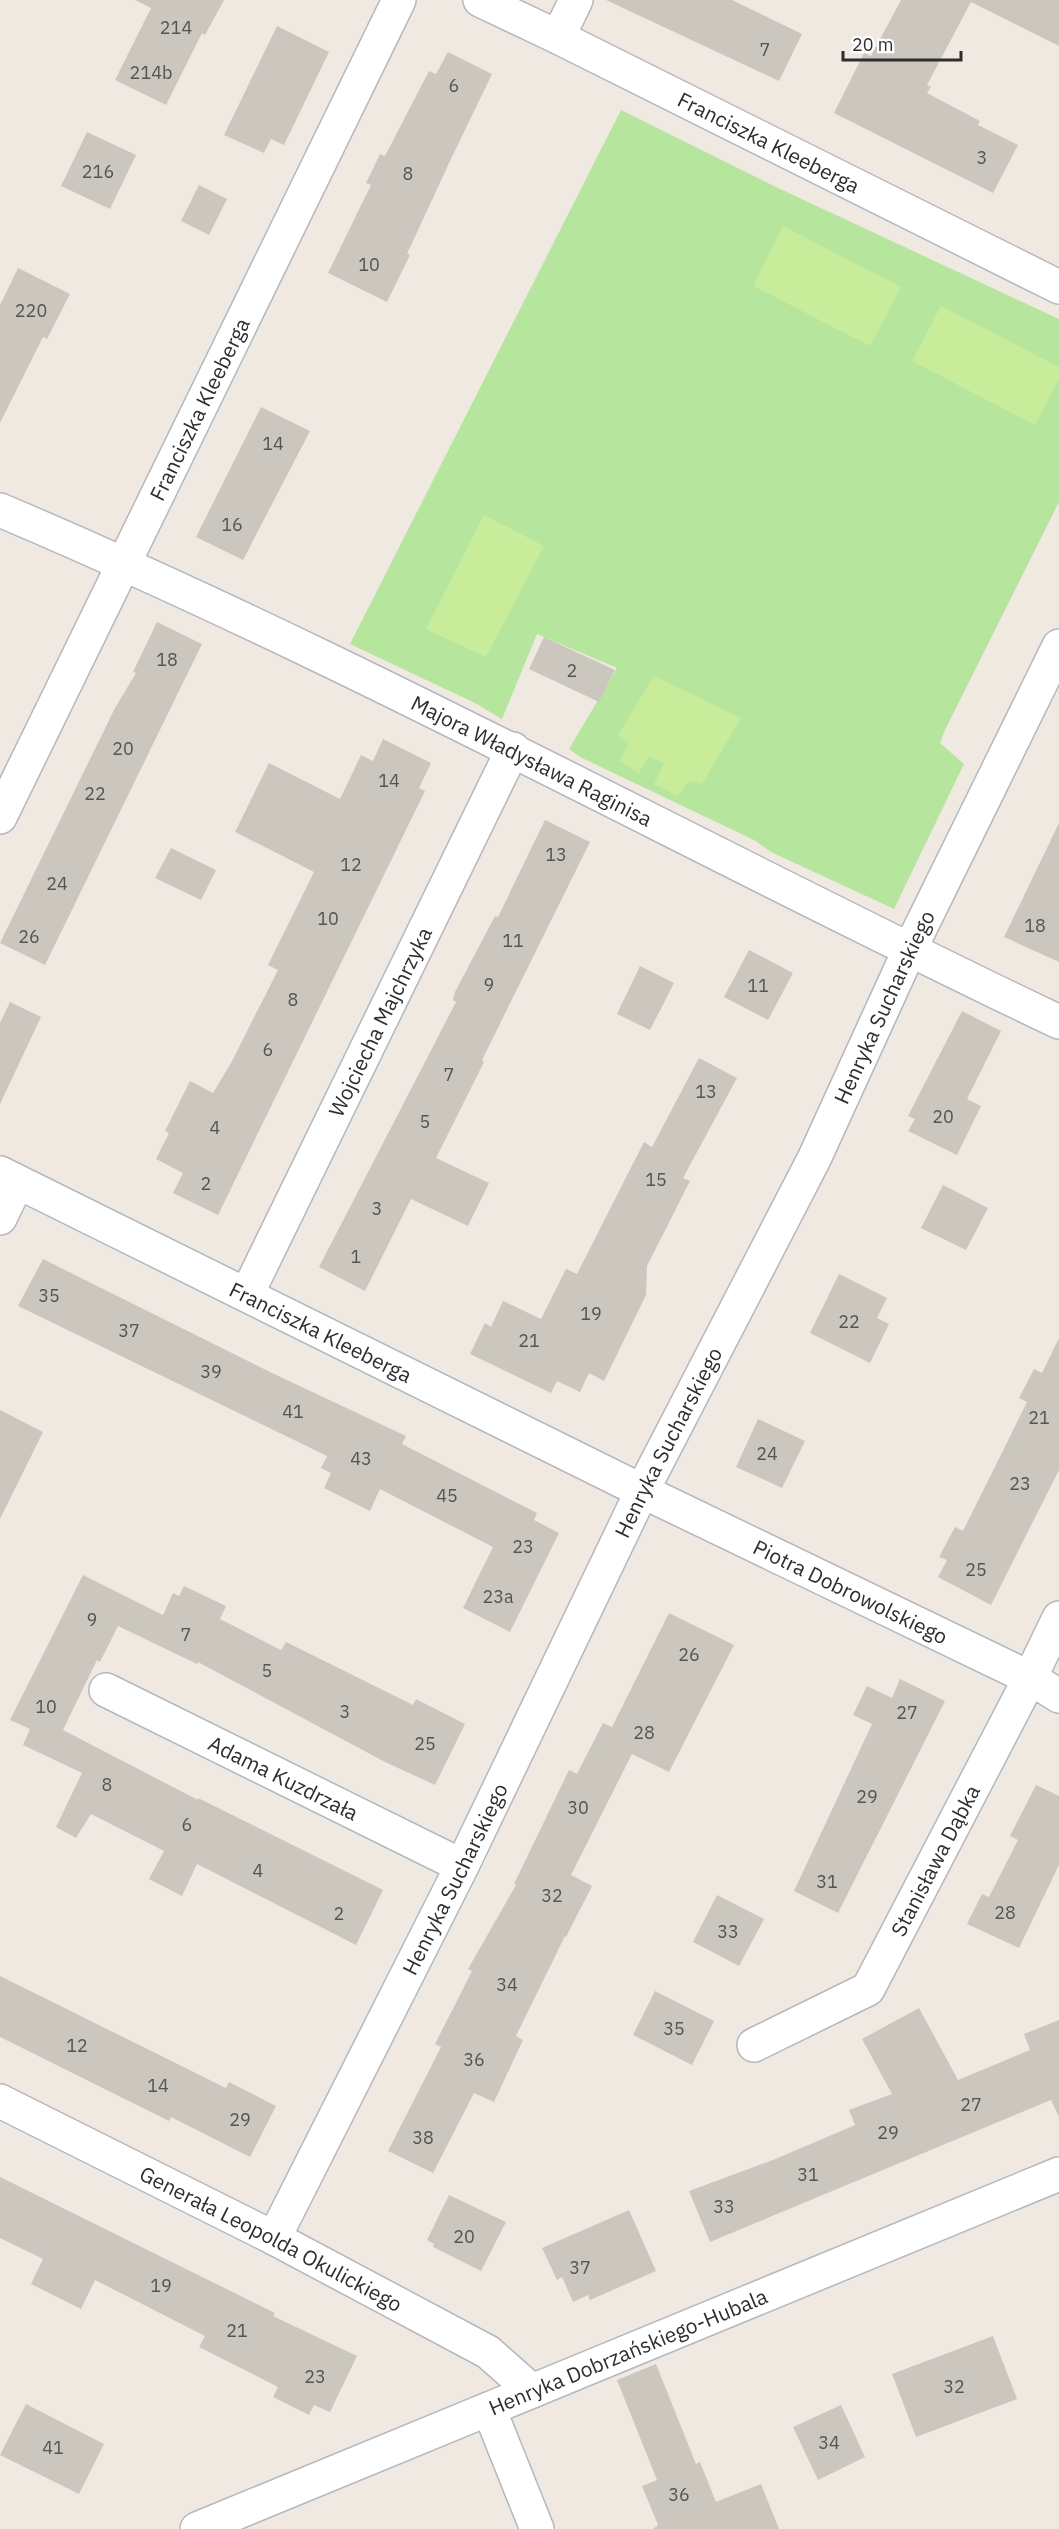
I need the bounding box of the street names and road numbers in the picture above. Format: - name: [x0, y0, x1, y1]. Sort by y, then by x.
- street label: Franciszka Kleeberga: [673, 85, 865, 199]
- street label: Franciszka Kleeberga: [143, 313, 256, 505]
- street label: Majora Władysława Raginisa: [407, 688, 657, 833]
- street label: Henryka Sucharskiego: [827, 906, 941, 1108]
- street label: Wojciecha Majchrzyka: [322, 922, 438, 1121]
- street label: Franciszka Kleeberga: [225, 1275, 417, 1389]
- street label: Henryka Sucharskiego: [608, 1342, 728, 1542]
- street label: Piotra Dobrowolskiego: [749, 1533, 952, 1650]
- street label: Adama Kuzdrzała: [204, 1729, 363, 1827]
- street label: Henryka Sucharskiego: [395, 1778, 514, 1979]
- street label: Stanisława Dąbka: [884, 1780, 986, 1941]
- street label: Generała Leopolda Okulickiego: [135, 2159, 407, 2318]
- street label: Henryka Dobrzańskiego-Hubala: [484, 2282, 772, 2421]

